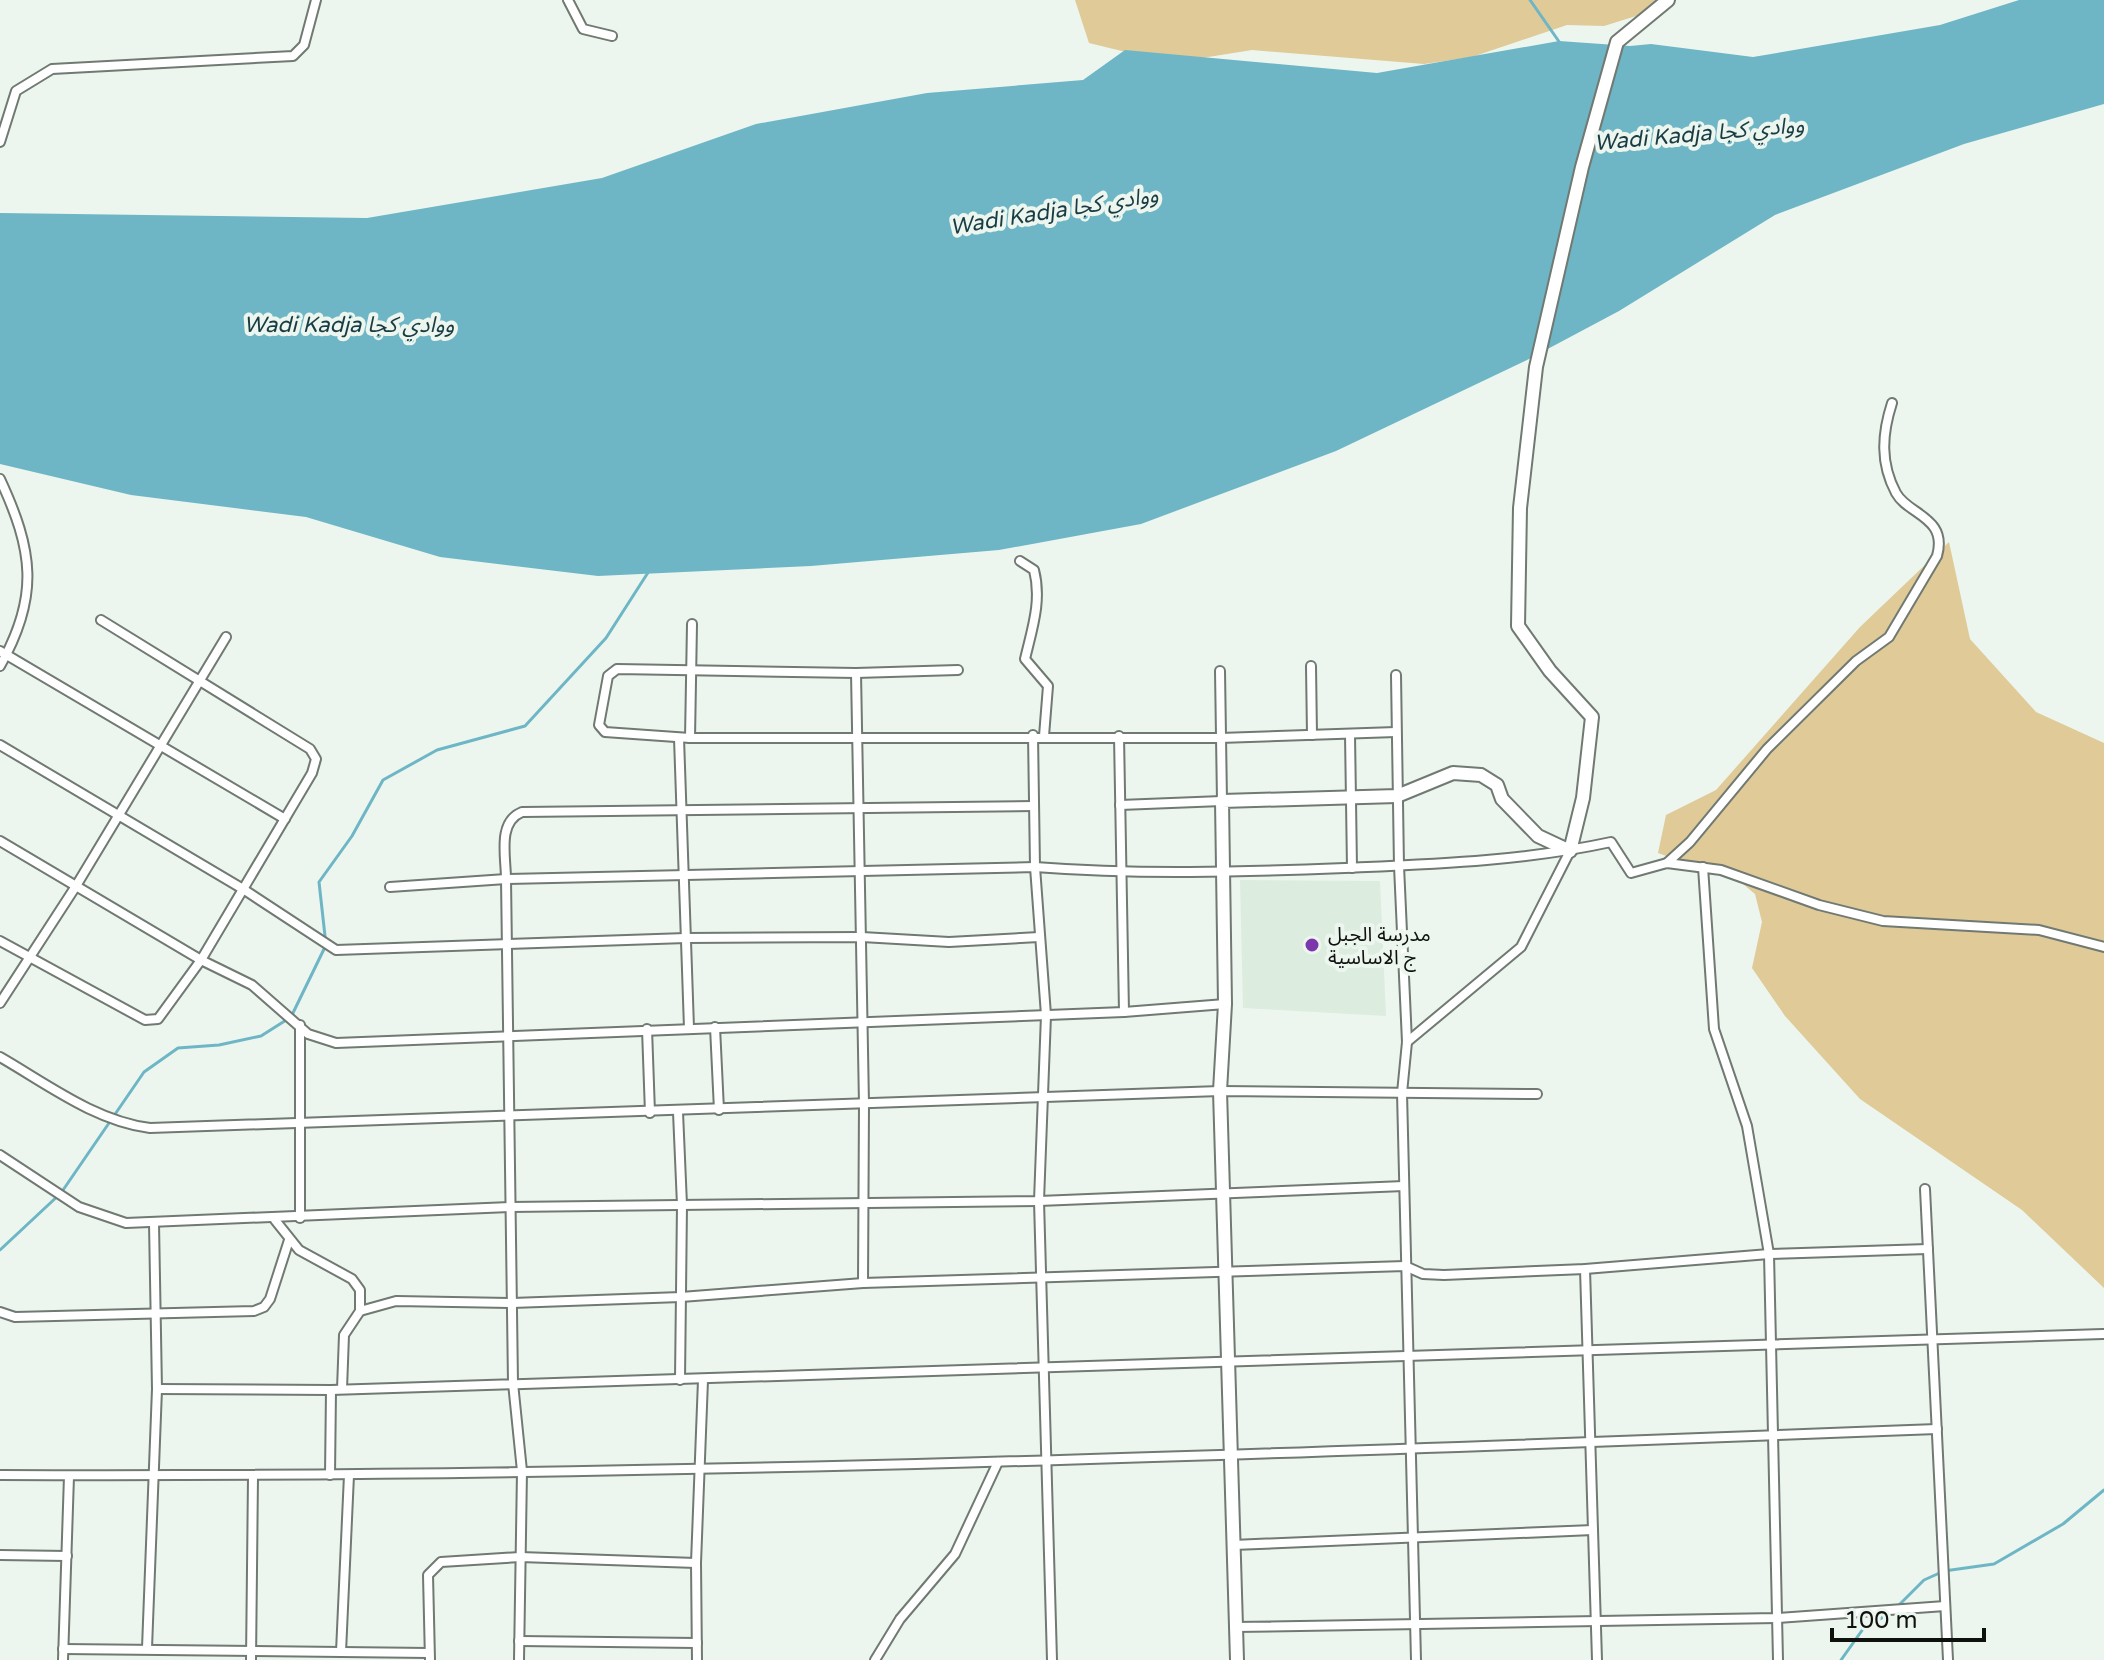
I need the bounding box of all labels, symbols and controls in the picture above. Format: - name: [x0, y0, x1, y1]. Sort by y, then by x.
- water label: Wadi Kadja ووادي كجا: [1593, 112, 1806, 160]
- water label: Wadi Kadja ووادي كجا: [948, 182, 1161, 244]
- water label: Wadi Kadja ووادي كجا: [244, 312, 455, 342]
- place label: مدرسة الجبل ج الاساسية: [1328, 923, 1431, 972]
- marker: مدرسة الجبل ج الاساسية: [1303, 936, 1321, 954]
- scale bar: [1832, 1592, 1984, 1642]
- text: 100 m: [1844, 1606, 1918, 1635]

